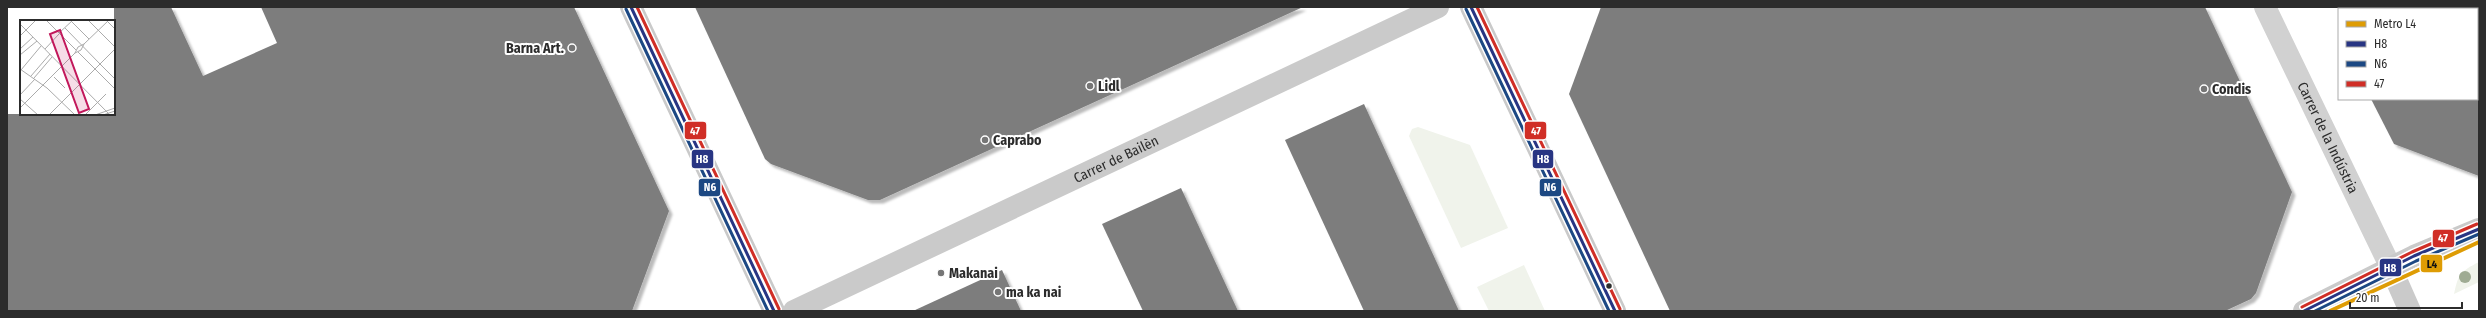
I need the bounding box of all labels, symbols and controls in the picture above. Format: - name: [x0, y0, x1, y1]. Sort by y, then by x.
- legend: [2338, 8, 2478, 100]
- text: Metro L4: [2374, 17, 2416, 31]
- inset map: [20, 20, 115, 115]
- text: H8: [2374, 37, 2387, 51]
- place label: Barna Art.: [506, 40, 564, 57]
- marker: Barna Art.: [567, 43, 577, 53]
- text: N6: [2374, 57, 2387, 71]
- text: 47: [2374, 77, 2385, 91]
- place label: Lidl: [1098, 78, 1120, 95]
- street label: Carrer de la Indústria: [2293, 79, 2362, 196]
- marker: Lidl: [1085, 81, 1095, 91]
- place label: Condis: [2212, 81, 2251, 98]
- marker: Condis: [2199, 84, 2209, 94]
- line badge: 47: [684, 121, 707, 140]
- line badge: 47: [1524, 121, 1547, 140]
- text: 47: [690, 125, 700, 138]
- text: 47: [1531, 125, 1541, 138]
- place label: Caprabo: [993, 132, 1042, 149]
- street label: Carrer de Bailèn: [1071, 132, 1161, 187]
- marker: Caprabo: [980, 135, 990, 145]
- line badge: H8: [691, 149, 714, 169]
- line badge: H8: [1532, 149, 1554, 169]
- text: H8: [696, 153, 708, 166]
- text: H8: [1537, 153, 1549, 166]
- line badge: N6: [698, 178, 721, 197]
- line badge: N6: [1539, 178, 1562, 197]
- text: N6: [704, 181, 716, 194]
- text: N6: [1544, 181, 1556, 194]
- line badge: 47: [2432, 229, 2455, 248]
- text: 47: [2438, 232, 2448, 245]
- line badge: L4: [2420, 254, 2443, 273]
- line badge: H8: [2379, 258, 2402, 277]
- text: L4: [2427, 258, 2438, 271]
- text: H8: [2384, 262, 2396, 275]
- place label: Makanai: [949, 265, 998, 282]
- marker: Makanai: [936, 268, 946, 278]
- unlabelled marker: [1604, 281, 1614, 291]
- place label: ma ka nai: [1006, 284, 1062, 301]
- scale bar: [2350, 284, 2462, 310]
- marker: ma ka nai: [993, 287, 1003, 297]
- text: 20 m: [2356, 291, 2380, 305]

